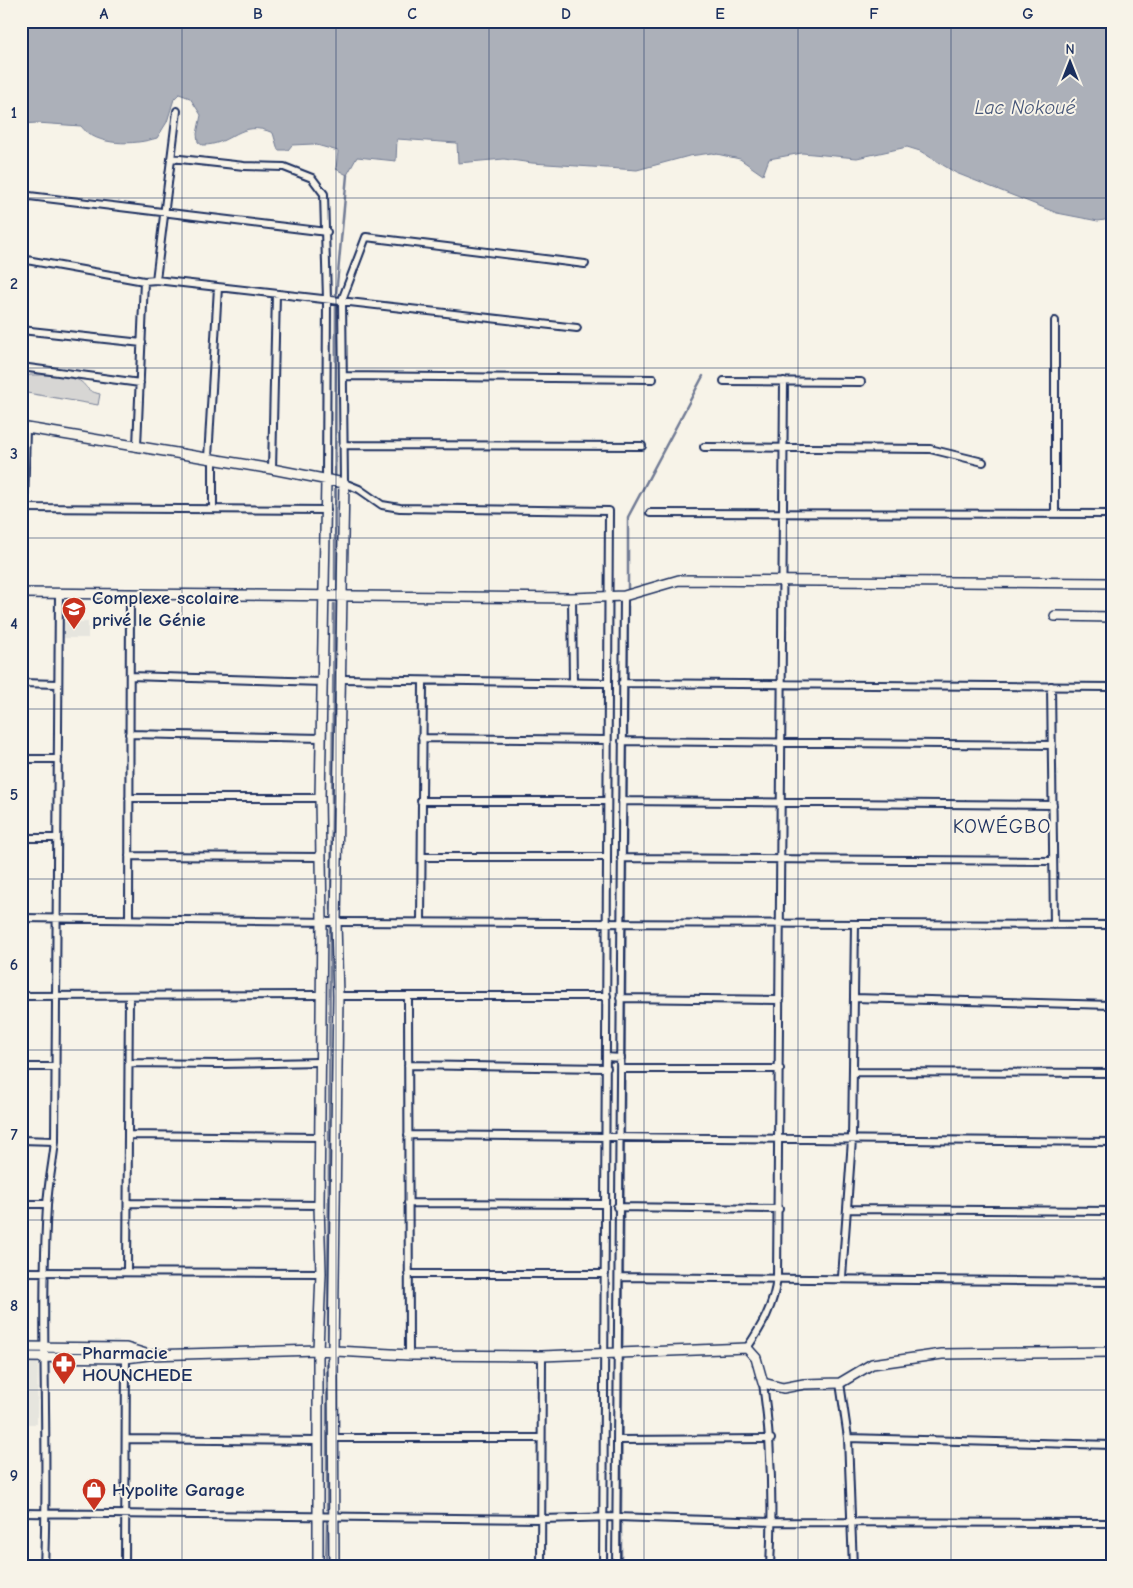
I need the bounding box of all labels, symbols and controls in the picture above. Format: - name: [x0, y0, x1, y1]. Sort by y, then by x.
- text: A: [100, 5, 109, 23]
- text: B: [253, 5, 263, 23]
- text: C: [407, 5, 417, 23]
- text: D: [561, 5, 571, 23]
- text: E: [715, 5, 725, 23]
- text: F: [869, 5, 879, 23]
- text: G: [1022, 5, 1034, 23]
- north arrow: [1046, 38, 1096, 88]
- text: N: [1065, 41, 1075, 58]
- water label: Lac Nokoué: [974, 96, 1076, 119]
- text: 1: [11, 104, 17, 122]
- text: 2: [10, 275, 18, 293]
- text: 3: [10, 445, 18, 463]
- place label: Complexe scolaire privé le Génie: [92, 587, 239, 631]
- school or university icon: Complexe scolaire privé le Génie: [61, 596, 87, 630]
- text: 4: [10, 615, 18, 633]
- text: 5: [10, 786, 18, 804]
- district label: KOWÉGBO: [953, 815, 1051, 838]
- text: 6: [10, 956, 18, 974]
- text: 7: [10, 1126, 18, 1144]
- text: 8: [10, 1297, 18, 1315]
- place label: Pharmacie HOUNCHEDE: [82, 1342, 192, 1386]
- pharmacy icon: Pharmacie HOUNCHEDE: [51, 1351, 77, 1385]
- text: 9: [10, 1467, 18, 1485]
- shop icon: Hypolite Garage: [81, 1477, 107, 1511]
- place label: Hypolite Garage: [112, 1479, 245, 1501]

